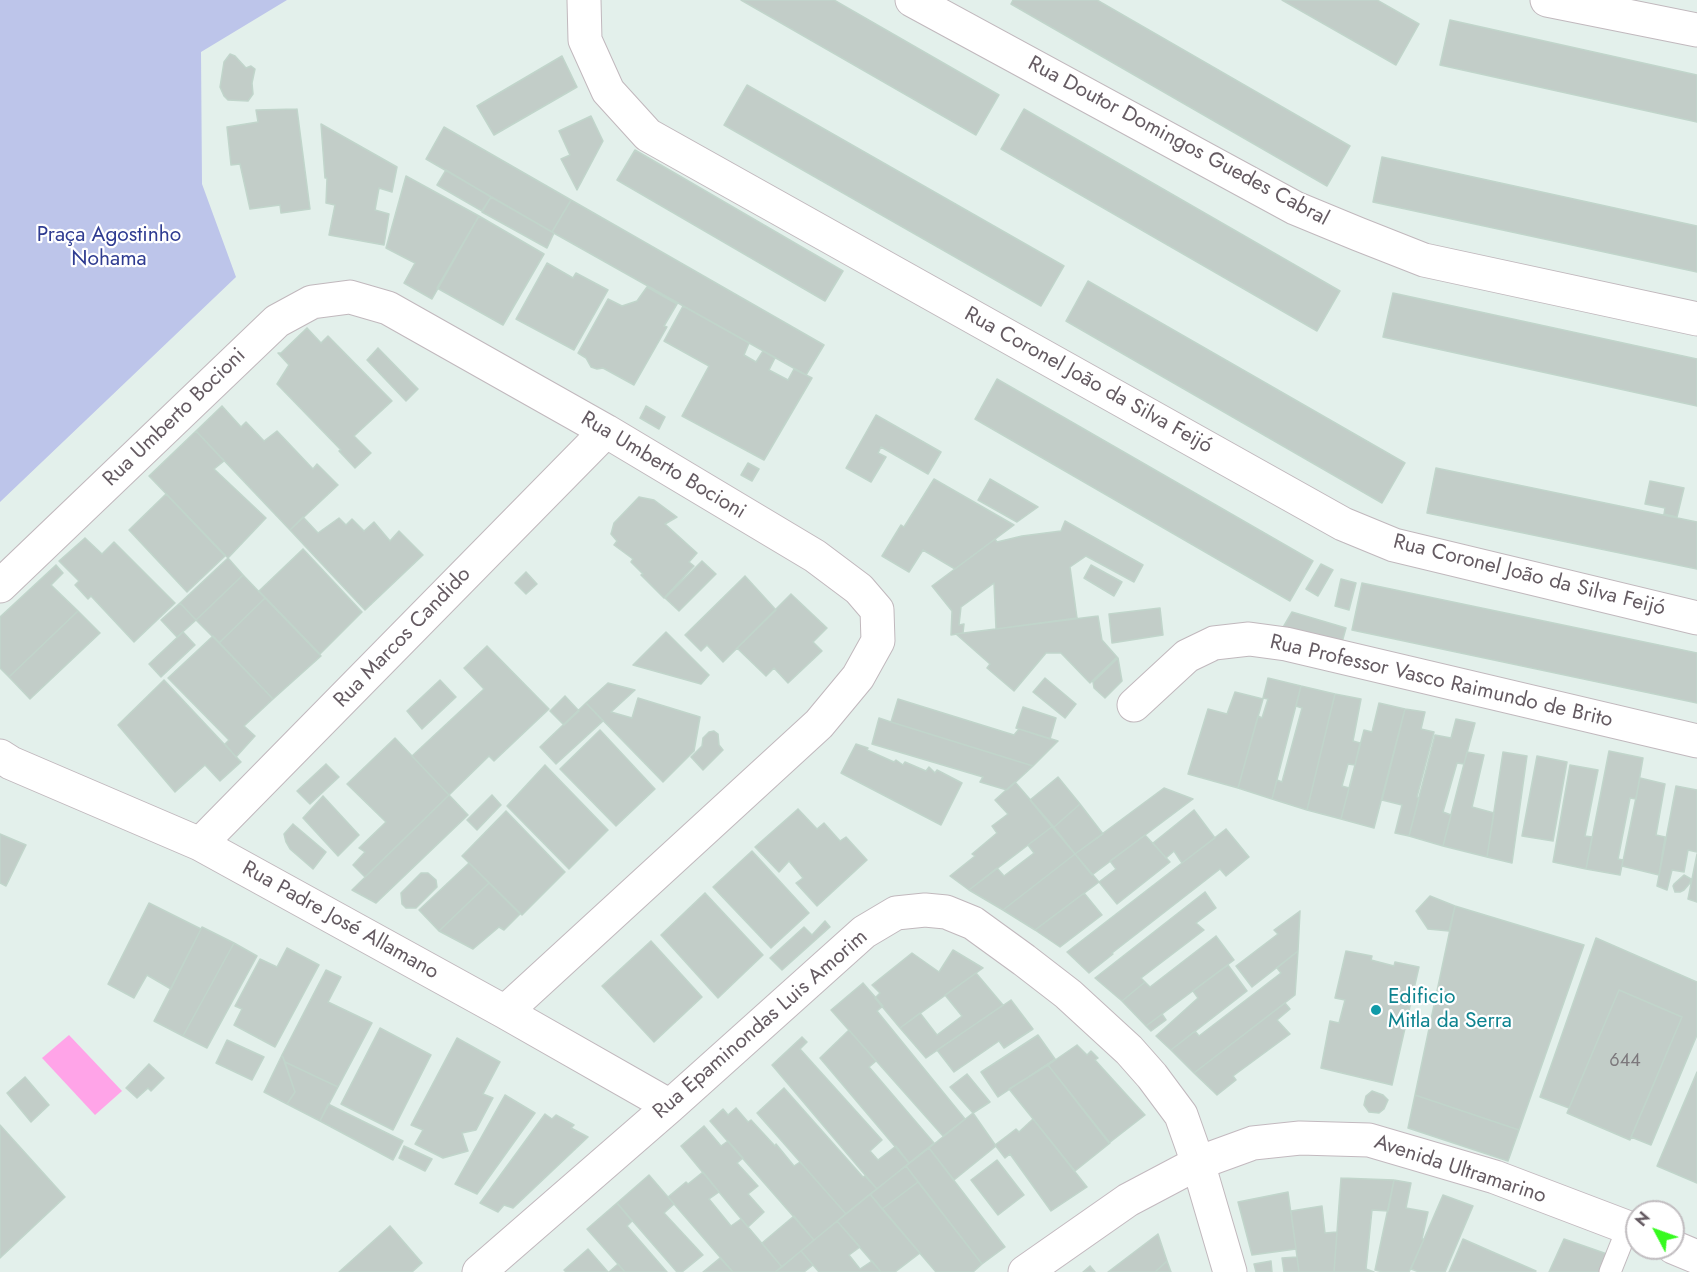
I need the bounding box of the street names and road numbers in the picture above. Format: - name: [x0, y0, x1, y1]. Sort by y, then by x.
- street label: Rua Doutor Domingos Guedes Cabral: [1023, 52, 1333, 232]
- street label: Rua Coronel João da Silva Feijó: [960, 302, 1216, 460]
- street label: Rua Umberto Bocioni: [99, 344, 251, 492]
- street label: Rua Umberto Bocioni: [576, 407, 750, 525]
- street label: Rua Coronel João da Silva Feijó: [1390, 530, 1668, 622]
- street label: Rua Marcos Candido: [329, 562, 477, 714]
- street label: Rua Professor Vasco Raimundo de Brito: [1267, 630, 1615, 734]
- street label: Rua Padre José Allamano: [237, 856, 443, 986]
- street label: Rua Epaminondas Luis Amorim: [649, 925, 873, 1125]
- street label: Avenida Ultramarino: [1371, 1130, 1549, 1210]

